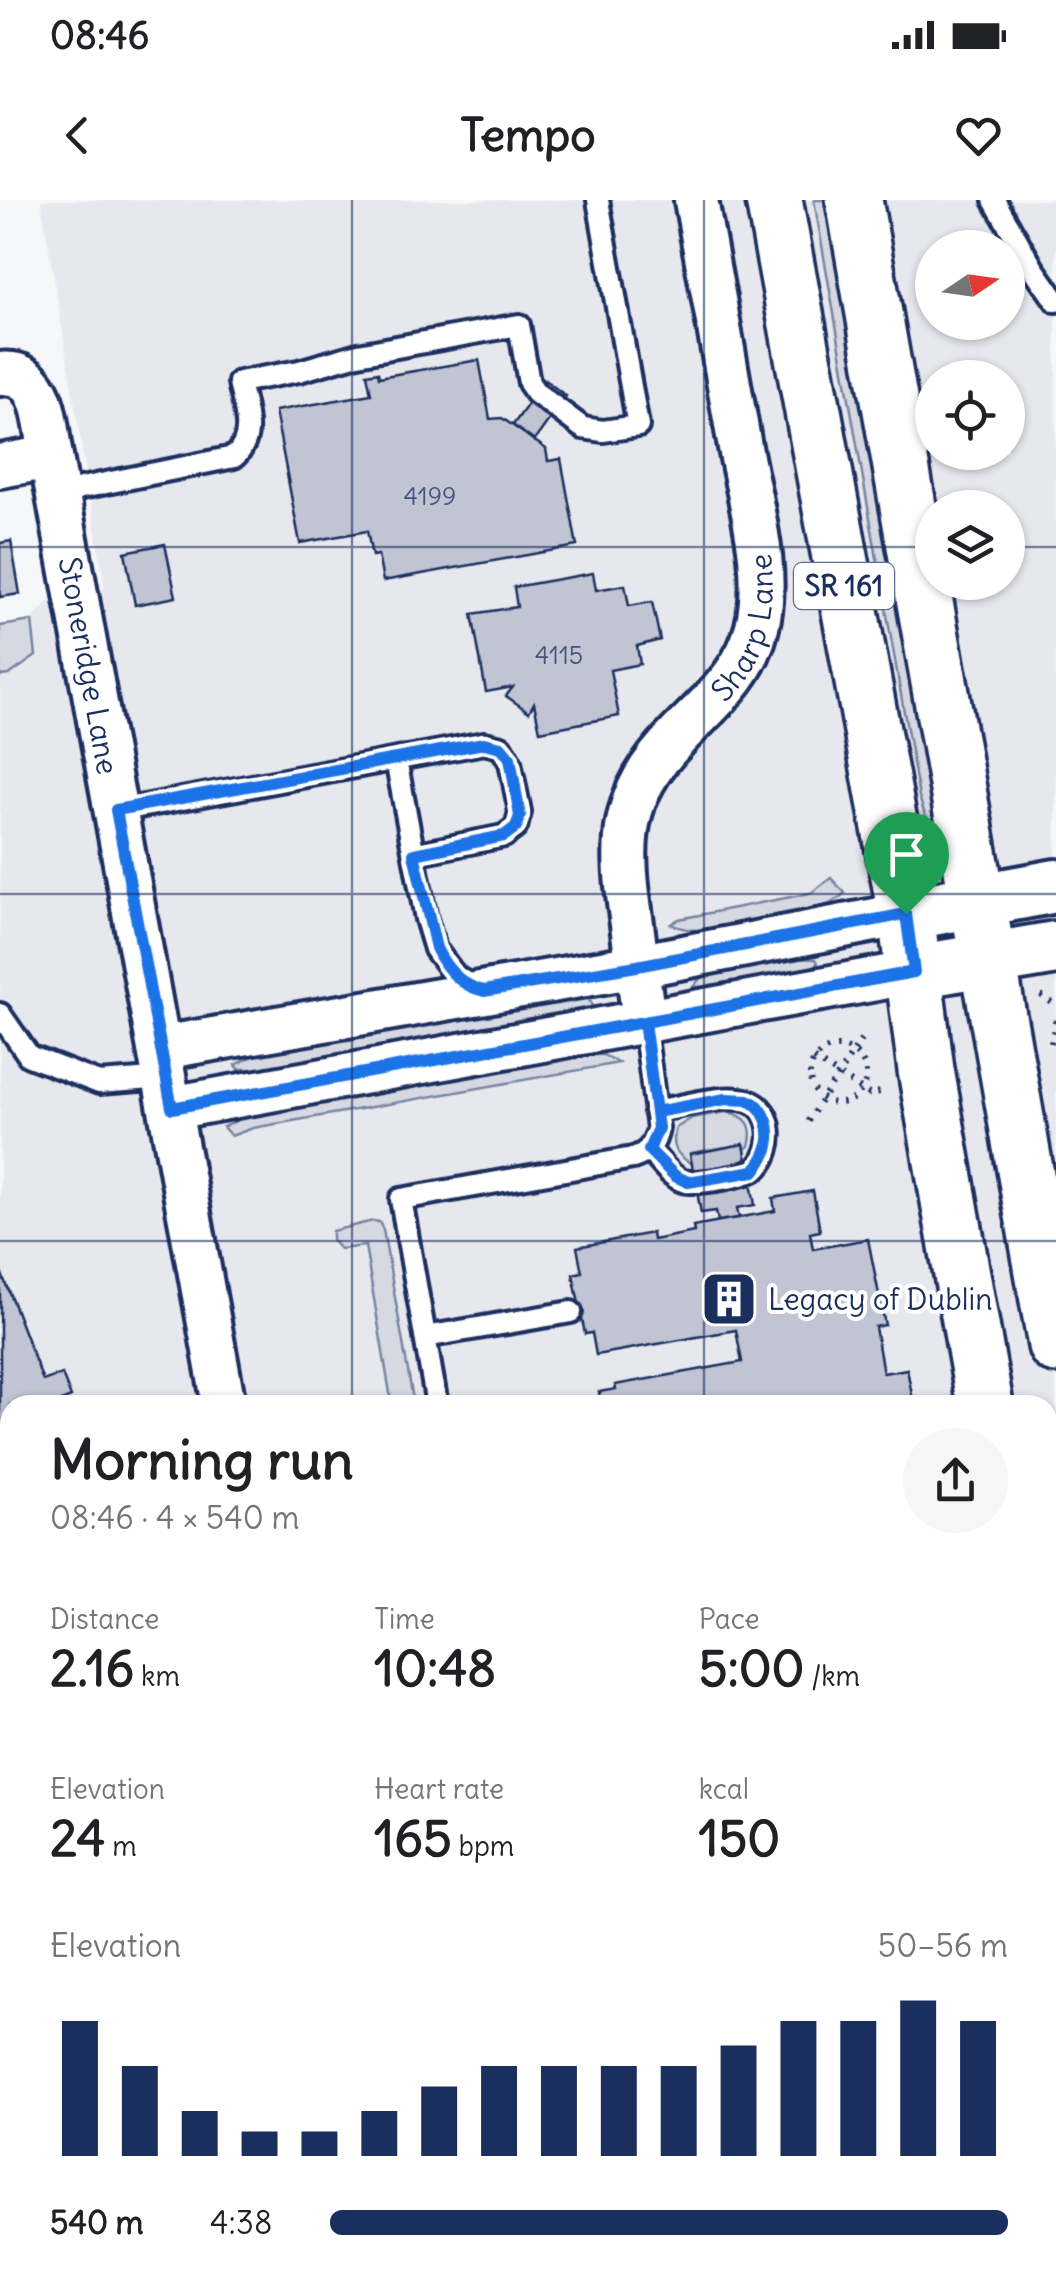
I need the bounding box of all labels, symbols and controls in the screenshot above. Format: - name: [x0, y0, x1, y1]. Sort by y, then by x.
- text: 08:46: [50, 12, 149, 59]
- text: Tempo: [460, 107, 596, 163]
- icon: back: [50, 108, 105, 163]
- icon: heart: [951, 108, 1006, 163]
- north arrow: [915, 230, 1025, 340]
- map controls: [915, 230, 1025, 600]
- button: locate: [915, 360, 1025, 470]
- house number: 4199: [404, 480, 456, 512]
- button: layers: [915, 490, 1025, 600]
- street label: Sharp Lane: [703, 552, 781, 709]
- street label: Stoneridge Lane: [51, 554, 128, 777]
- road number: SR 161: [794, 563, 894, 609]
- house number: 4115: [535, 639, 583, 671]
- pin: [864, 812, 949, 915]
- icon: arrive: [879, 827, 934, 882]
- building icon: Legacy of Dublin: [699, 1269, 759, 1329]
- place label: Legacy of Dublin: [768, 1280, 993, 1318]
- text: Morning run: [50, 1425, 354, 1494]
- button: share: [903, 1428, 1008, 1533]
- text: 08:46 · 4 × 540 m: [50, 1497, 300, 1538]
- text: Distance: [50, 1601, 159, 1637]
- text: Time: [374, 1601, 435, 1637]
- text: Pace: [699, 1601, 760, 1637]
- text: 2.16: [50, 1637, 134, 1700]
- text: 10:48: [374, 1637, 496, 1700]
- text: 5:00: [699, 1637, 805, 1700]
- text: km: [134, 1658, 180, 1694]
- text: /km: [805, 1658, 860, 1694]
- text: Elevation: [50, 1771, 165, 1807]
- text: Heart rate: [374, 1771, 504, 1807]
- text: kcal: [699, 1771, 749, 1807]
- text: 24: [50, 1807, 106, 1870]
- text: 165: [374, 1807, 452, 1870]
- text: 150: [699, 1807, 780, 1870]
- text: m: [106, 1828, 137, 1864]
- text: bpm: [452, 1828, 514, 1864]
- text: Elevation: [50, 1925, 181, 1966]
- text: 50–56 m: [878, 1925, 1008, 1966]
- text: 540 m: [50, 2202, 144, 2243]
- text: 4:38: [210, 2202, 272, 2243]

